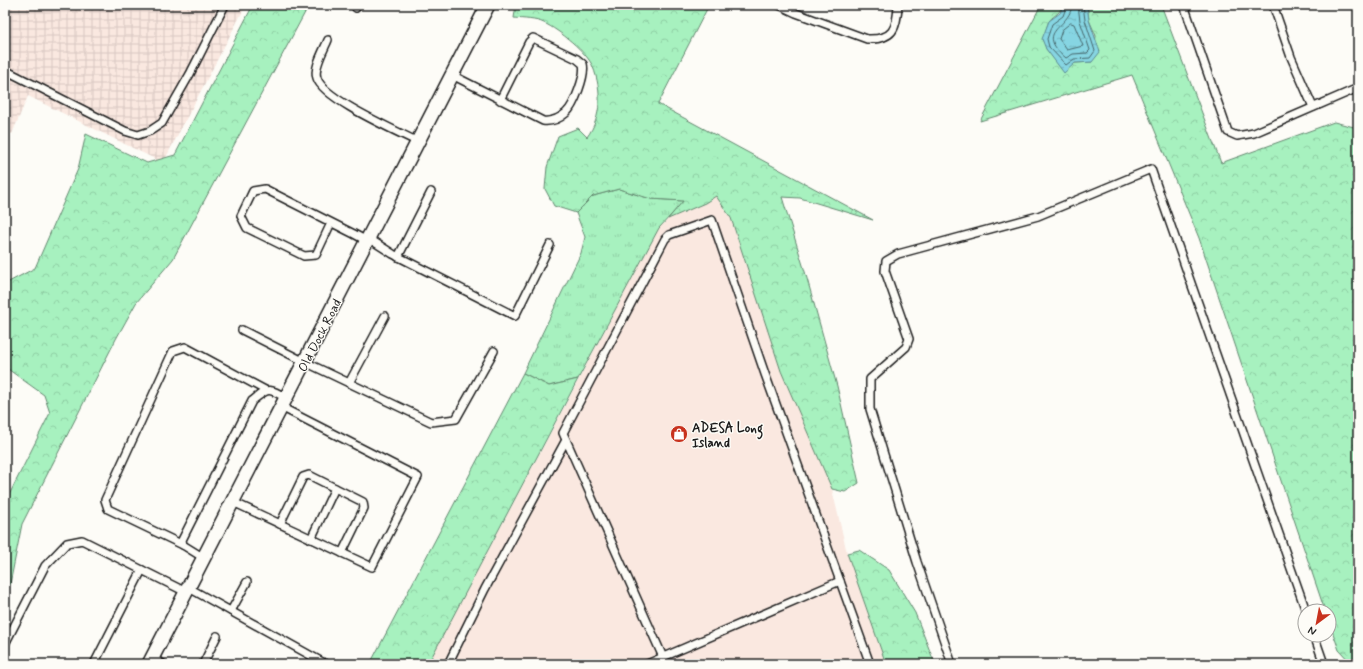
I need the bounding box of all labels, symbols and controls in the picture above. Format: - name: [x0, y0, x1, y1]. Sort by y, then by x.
- street label: Old Dock Road: [295, 296, 346, 375]
- place label: ADESA Long Island: [692, 420, 763, 452]
- shop icon: ADESA Long Island: [669, 424, 689, 444]
- north arrow: [1297, 603, 1337, 643]
- text: N: [1305, 623, 1319, 639]

